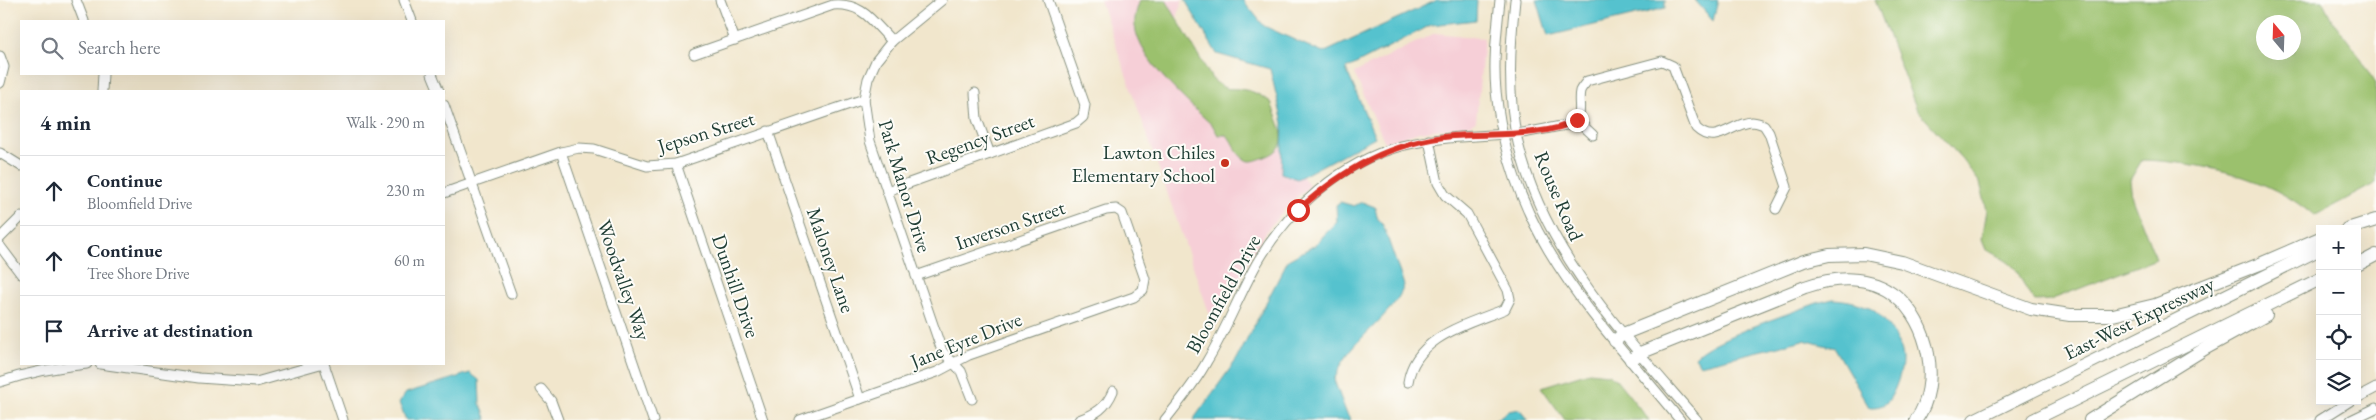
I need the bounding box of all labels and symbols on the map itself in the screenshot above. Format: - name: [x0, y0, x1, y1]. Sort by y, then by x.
- north arrow: [2256, 15, 2301, 60]
- street label: Jepson Street: [653, 105, 758, 160]
- street label: Regency Street: [922, 107, 1038, 171]
- route end: [1566, 109, 1589, 132]
- street label: Park Manor Drive: [872, 116, 938, 256]
- place label: Lawton Chiles Elementary School: [1071, 139, 1215, 188]
- street label: Rouse Road: [1529, 147, 1590, 246]
- marker: Lawton Chiles Elementary School: [1219, 157, 1231, 169]
- street label: Inverson Street: [952, 194, 1069, 256]
- route start: [1287, 199, 1310, 222]
- street label: Maloney Lane: [801, 204, 861, 316]
- street label: Woodvalley Way: [591, 216, 657, 344]
- street label: Bloomfield Drive: [1180, 230, 1266, 358]
- street label: Dunhill Drive: [706, 231, 766, 341]
- street label: East-West Expressway: [2060, 270, 2219, 366]
- street label: Jane Eyre Drive: [905, 306, 1026, 375]

